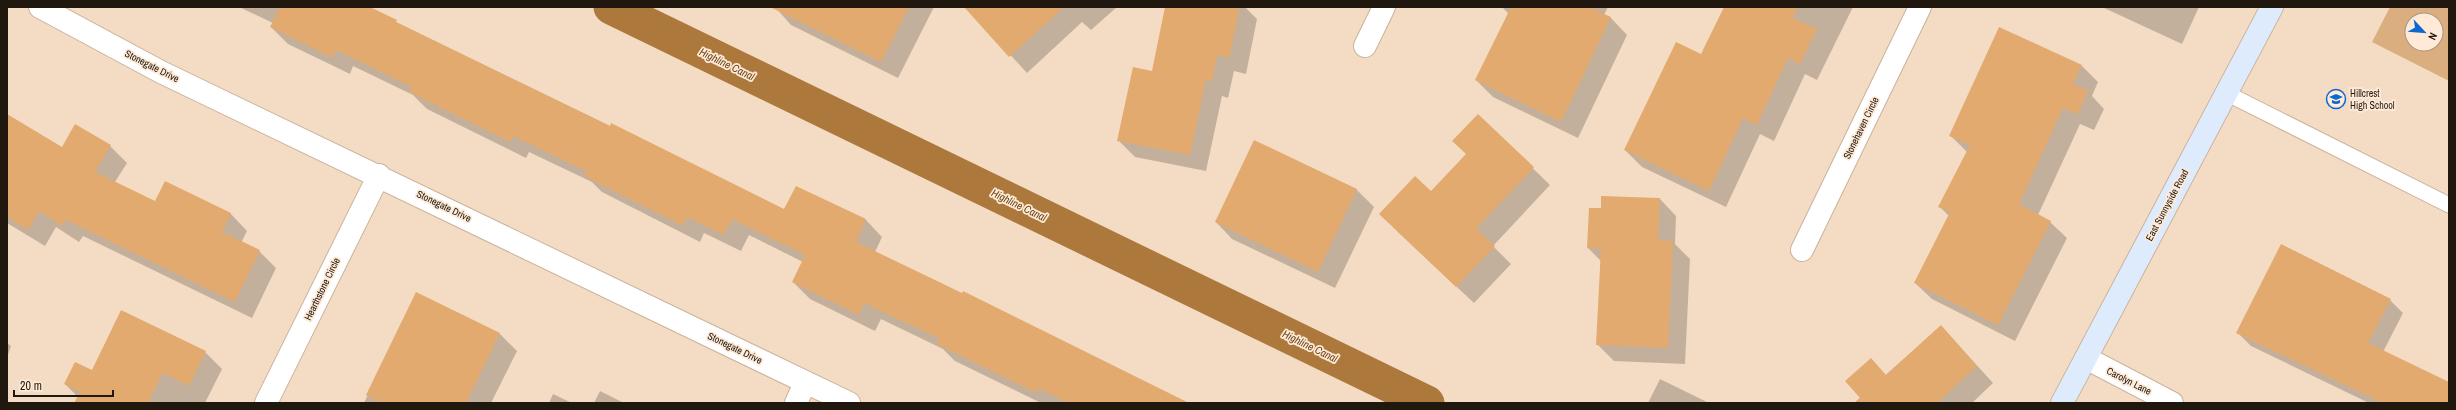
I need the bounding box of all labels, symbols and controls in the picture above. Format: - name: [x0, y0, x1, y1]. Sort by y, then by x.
- north arrow: [2404, 12, 2444, 52]
- text: N: [2425, 30, 2441, 42]
- water label: Highline Canal: [697, 45, 758, 84]
- street label: Stonegate Drive: [123, 47, 182, 85]
- place label: Hillcrest High School: [2350, 87, 2395, 112]
- school or university icon: Hillcrest High School: [2325, 88, 2347, 110]
- street label: Stonehaven Circle: [1840, 94, 1882, 161]
- street label: East Sunnyside Road: [2143, 167, 2191, 243]
- water label: Highline Canal: [989, 186, 1050, 225]
- street label: Stonegate Drive: [415, 187, 474, 225]
- street label: Hearthstone Circle: [301, 255, 343, 323]
- water label: Highline Canal: [1280, 327, 1341, 366]
- street label: Stonegate Drive: [706, 329, 765, 367]
- street label: Carolyn Lane: [2104, 364, 2154, 398]
- scale bar: [14, 372, 113, 398]
- text: 20 m: [20, 378, 42, 394]

